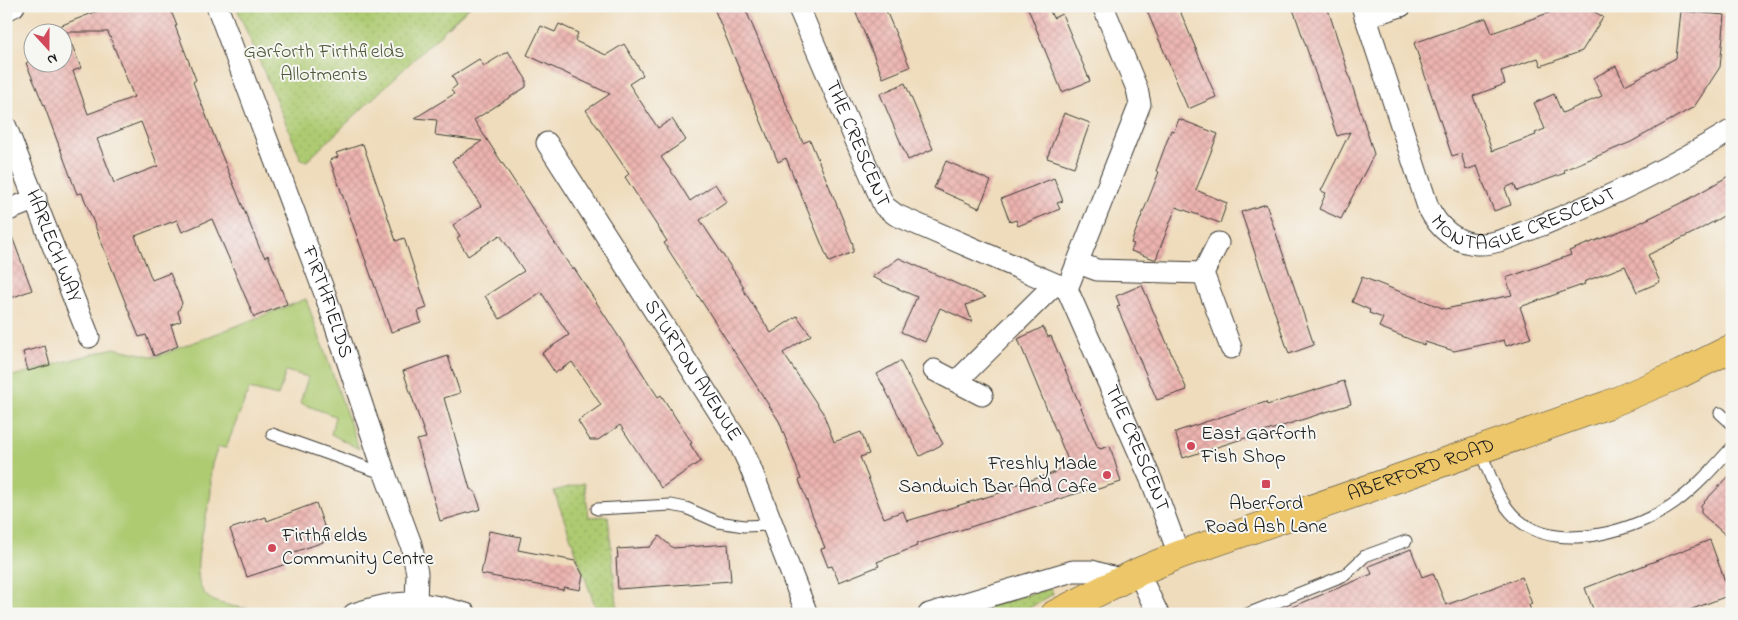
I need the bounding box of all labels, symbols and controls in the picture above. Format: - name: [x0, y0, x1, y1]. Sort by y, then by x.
- north arrow: [22, 22, 72, 72]
- park label: Garforth Firthfields Allotments: [243, 38, 405, 90]
- text: N: [44, 47, 60, 70]
- street label: THE CRESCENT: [817, 76, 897, 212]
- street label: MONTAGUE CRESCENT: [1423, 180, 1621, 259]
- street label: HARLECH WAY: [18, 185, 88, 307]
- street label: FIRTHFIELDS: [294, 241, 360, 362]
- street label: STURTON AVENUE: [636, 294, 749, 447]
- street label: THE CRESCENT: [1097, 380, 1176, 516]
- place label: East Garforth Fish Shop: [1200, 420, 1316, 472]
- street label: ABERFORD ROAD: [1343, 431, 1499, 509]
- marker: East Garforth Fish Shop: [1185, 440, 1197, 452]
- place label: Freshly Made Sandwich Bar And Cafe: [898, 450, 1097, 502]
- marker: Freshly Made Sandwich Bar And Cafe: [1101, 469, 1113, 481]
- marker: Aberford Road Ash Lane: [1260, 478, 1272, 490]
- place label: Aberford Road Ash Lane: [1205, 490, 1327, 542]
- place label: Firthfields Community Centre: [281, 522, 434, 574]
- marker: Firthfields Community Centre: [266, 542, 278, 554]

